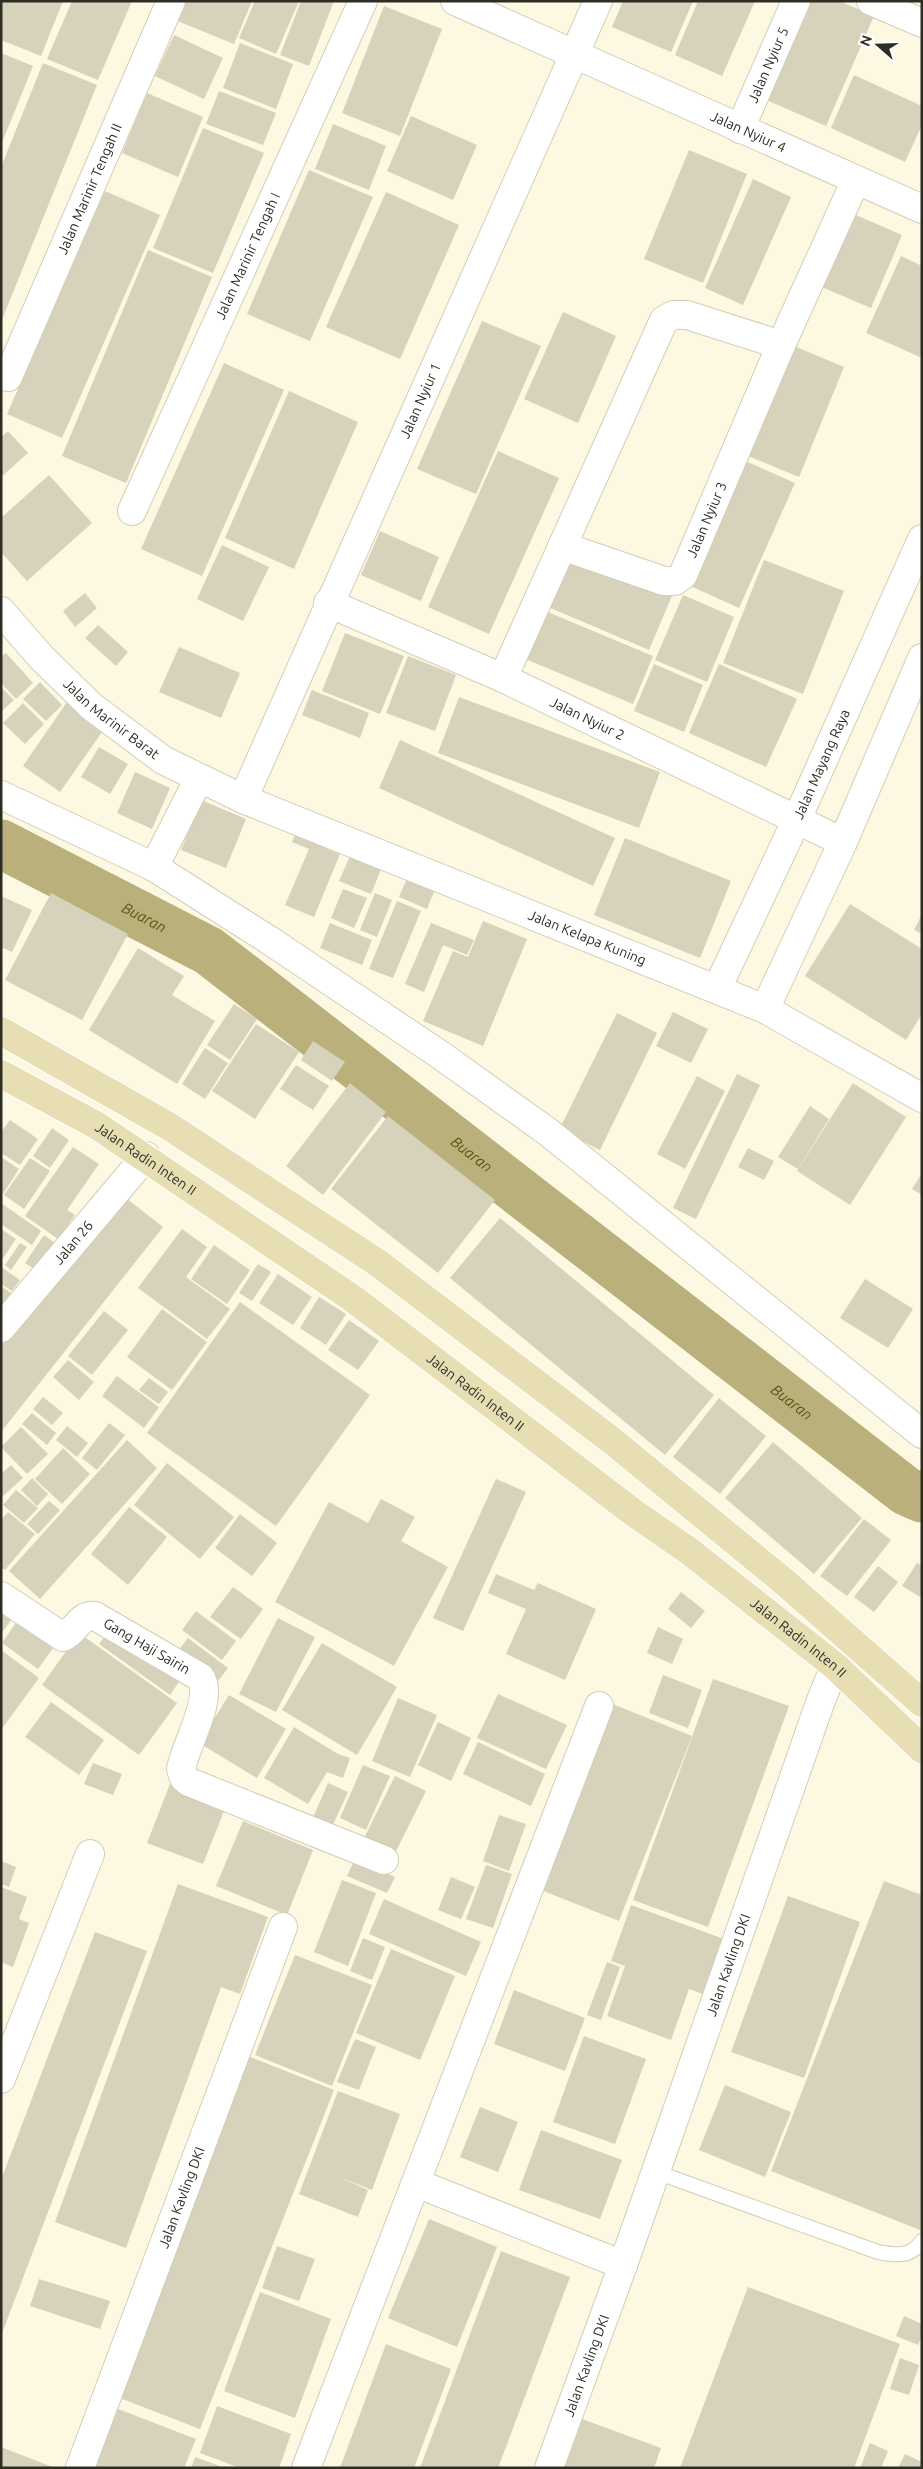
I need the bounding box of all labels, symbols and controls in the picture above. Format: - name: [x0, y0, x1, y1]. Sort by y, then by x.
- north arrow: [853, 20, 903, 70]
- street label: Jalan Nyiur 5: [745, 25, 792, 105]
- text: N: [856, 33, 875, 48]
- street label: Jalan Nyiur 4: [708, 108, 788, 155]
- street label: Jalan Marinir Tengah II: [54, 121, 125, 257]
- street label: Jalan Marinir Tengah I: [212, 190, 283, 322]
- street label: Jalan Nyiur 1: [396, 360, 444, 441]
- street label: Jalan Nyiur 3: [683, 479, 730, 560]
- street label: Jalan Marinir Barat: [60, 676, 163, 763]
- street label: Jalan Nyiur 2: [547, 694, 627, 743]
- street label: Jalan Mayang Raya: [790, 707, 853, 822]
- water label: Buaran: [119, 899, 169, 936]
- street label: Jalan Kelapa Kuning: [526, 907, 649, 968]
- street label: Jalan Radin Inten II: [92, 1119, 199, 1198]
- water label: Buaran: [448, 1133, 496, 1175]
- street label: Jalan 26: [50, 1217, 96, 1267]
- street label: Jalan Radin Inten II: [424, 1350, 527, 1434]
- water label: Buaran: [768, 1381, 816, 1423]
- street label: Jalan Radin Inten II: [747, 1595, 850, 1681]
- street label: Gang Haji Sairin: [101, 1615, 193, 1678]
- street label: Jalan Kavling DKI: [703, 1912, 753, 2018]
- street label: Jalan Kavling DKI: [155, 2144, 208, 2250]
- street label: Jalan Kavling DKI: [560, 2313, 612, 2419]

